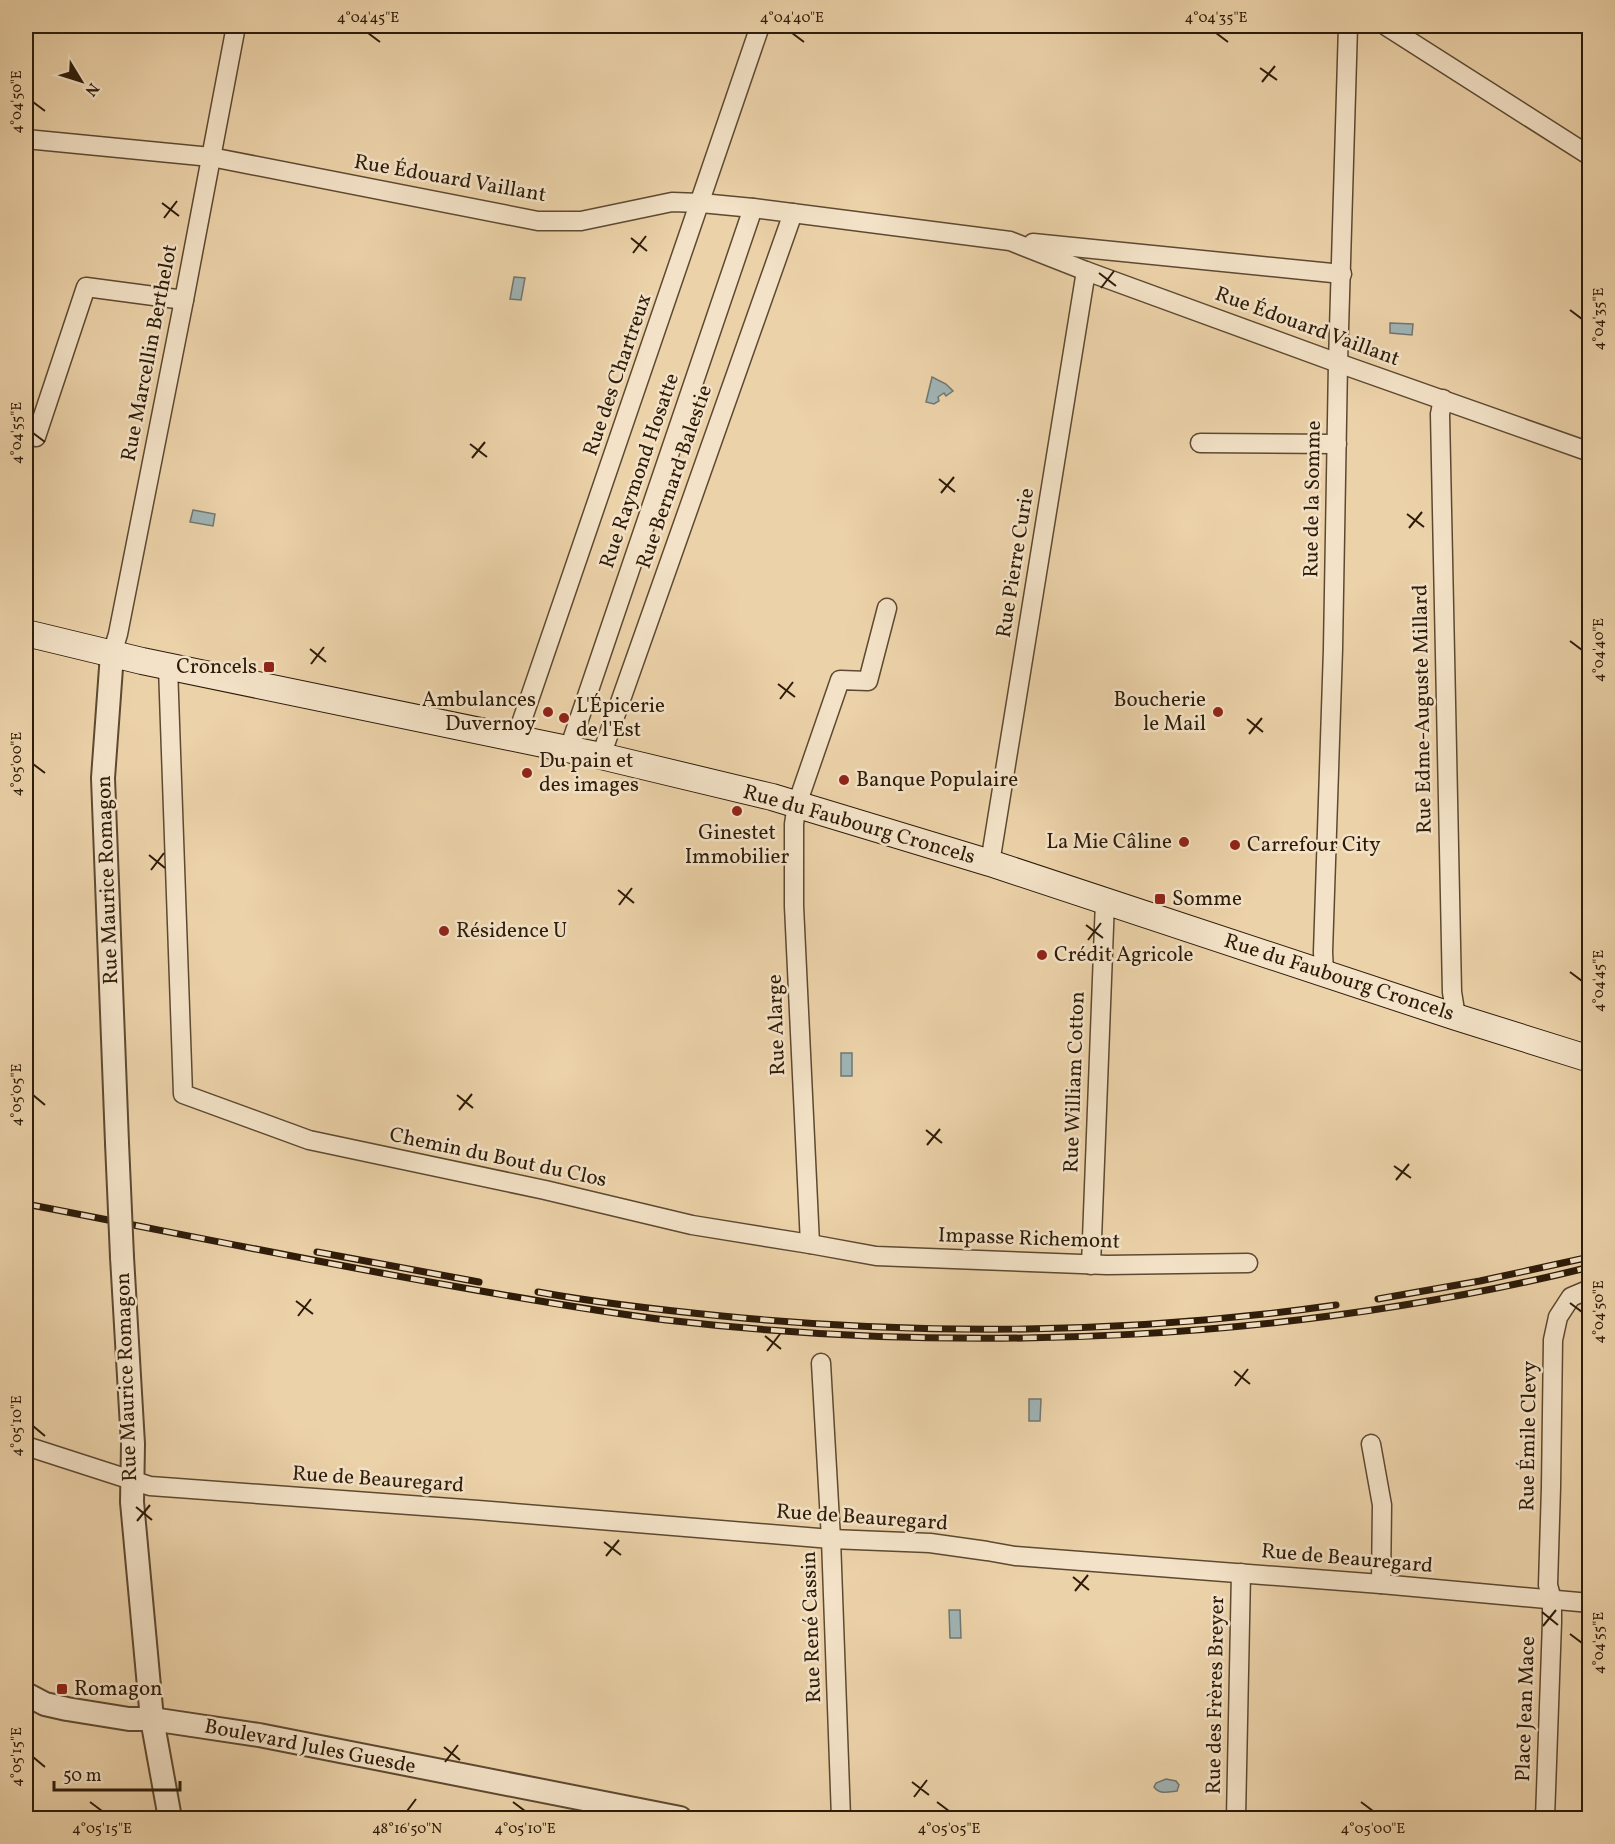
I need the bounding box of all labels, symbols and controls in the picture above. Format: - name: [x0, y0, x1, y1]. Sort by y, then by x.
- text: 4°04'45"E: [337, 8, 399, 29]
- text: 4°04'40"E: [760, 8, 824, 29]
- text: 4°04'35"E: [1184, 8, 1248, 29]
- north arrow: [51, 51, 111, 111]
- text: 4°04'50"E: [7, 70, 28, 134]
- text: N: [79, 78, 103, 101]
- street label: Rue Édouard Vaillant: [352, 148, 548, 210]
- street label: Rue Marcellin Berthelot: [115, 242, 185, 464]
- street label: Rue Édouard Vaillant: [1211, 280, 1403, 374]
- text: 4°04'35"E: [1589, 287, 1610, 351]
- street label: Rue des Chartreux: [577, 290, 659, 460]
- street label: Rue Raymond Hosatte: [593, 369, 687, 572]
- street label: Rue Bernard Balestie: [630, 381, 720, 573]
- text: 4°04'55"E: [7, 402, 28, 464]
- street label: Rue de la Somme: [1297, 420, 1329, 578]
- street label: Rue Pierre Curie: [990, 486, 1042, 640]
- street label: Rue Edme-Auguste Millard: [1406, 584, 1440, 834]
- text: 4°04'40"E: [1589, 618, 1610, 682]
- place label: Croncels: [176, 653, 257, 682]
- marker: Croncels: [262, 660, 276, 674]
- place label: Ambulances Duvernoy: [422, 686, 537, 739]
- place label: Boucherie le Mail: [1113, 686, 1206, 739]
- place label: L'Épicerie de l'Est: [576, 692, 665, 745]
- marker: Ambulances Duvernoy: [541, 705, 555, 719]
- marker: Boucherie le Mail: [1211, 705, 1225, 719]
- marker: L'Épicerie de l'Est: [557, 711, 571, 725]
- text: 4°05'00"E: [7, 732, 28, 796]
- place label: Du pain et des images: [539, 747, 639, 800]
- marker: Du pain et des images: [520, 766, 534, 780]
- place label: Banque Populaire: [856, 766, 1018, 795]
- marker: Banque Populaire: [837, 773, 851, 787]
- street label: Rue Maurice Romagon: [90, 775, 126, 985]
- street label: Rue du Faubourg Croncels: [739, 778, 979, 872]
- marker: Ginestet Immobilier: [730, 804, 744, 818]
- place label: Ginestet Immobilier: [685, 819, 790, 872]
- place label: La Mie Câline: [1046, 828, 1172, 857]
- place label: Carrefour City: [1247, 831, 1381, 860]
- marker: La Mie Câline: [1177, 835, 1191, 849]
- marker: Carrefour City: [1228, 838, 1242, 852]
- place label: Somme: [1172, 885, 1242, 914]
- marker: Somme: [1153, 892, 1167, 906]
- place label: Résidence U: [456, 917, 567, 946]
- marker: Résidence U: [437, 924, 451, 938]
- street label: Rue du Faubourg Croncels: [1220, 927, 1458, 1029]
- place label: Crédit Agricole: [1054, 941, 1193, 970]
- marker: Crédit Agricole: [1035, 948, 1049, 962]
- text: 4°04'45"E: [1589, 950, 1610, 1012]
- street label: Rue Alarge: [761, 974, 793, 1076]
- street label: Rue William Cotton: [1057, 991, 1093, 1173]
- text: 4°05'05"E: [7, 1064, 28, 1126]
- street label: Chemin du Bout du Clos: [387, 1121, 609, 1195]
- street label: Impasse Richemont: [937, 1221, 1121, 1257]
- street label: Rue Maurice Romagon: [109, 1272, 145, 1482]
- text: 4°04'50"E: [1589, 1280, 1610, 1344]
- street label: Rue Émile Clevy: [1513, 1360, 1545, 1511]
- text: 4°05'10"E: [7, 1395, 28, 1457]
- street label: Rue de Beauregard: [291, 1460, 465, 1500]
- street label: Rue de Beauregard: [775, 1498, 949, 1538]
- street label: Rue de Beauregard: [1260, 1537, 1434, 1581]
- street label: Rue René Cassin: [795, 1551, 829, 1703]
- street label: Rue des Frères Breyer: [1200, 1595, 1232, 1795]
- text: 4°04'55"E: [1589, 1612, 1610, 1674]
- street label: Place Jean Mace: [1509, 1636, 1543, 1782]
- place label: Romagon: [74, 1675, 163, 1704]
- marker: Romagon: [55, 1682, 69, 1696]
- street label: Boulevard Jules Guesde: [202, 1712, 418, 1782]
- text: 4°05'15"E: [7, 1727, 28, 1787]
- scale bar: [54, 1754, 180, 1792]
- text: 50 m: [63, 1764, 102, 1789]
- text: 4°05'15"E: [72, 1819, 132, 1840]
- text: 48°16'50"N: [372, 1819, 442, 1840]
- text: 4°05'10"E: [494, 1819, 556, 1840]
- text: 4°05'05"E: [918, 1819, 980, 1840]
- text: 4°05'00"E: [1341, 1819, 1405, 1840]

